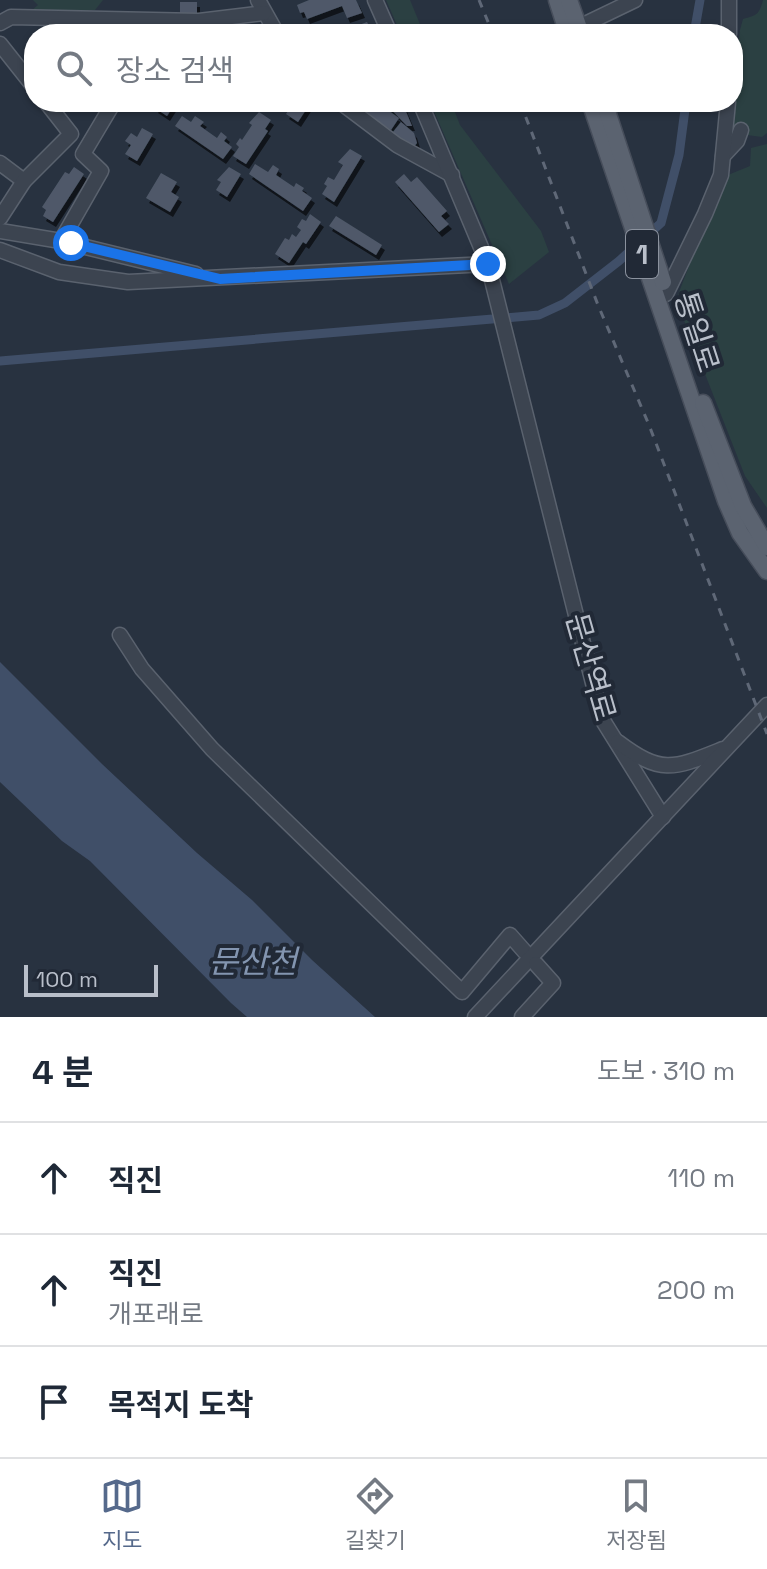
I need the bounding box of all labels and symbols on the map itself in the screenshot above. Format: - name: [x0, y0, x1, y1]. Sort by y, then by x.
- route start: [53, 225, 89, 261]
- road number: 1: [626, 230, 658, 278]
- route end: [470, 246, 506, 282]
- street label: 통일로: [666, 287, 728, 377]
- street label: 문산역로: [557, 609, 625, 725]
- water label: 문산천: [209, 942, 301, 982]
- scale bar: [24, 961, 158, 997]

